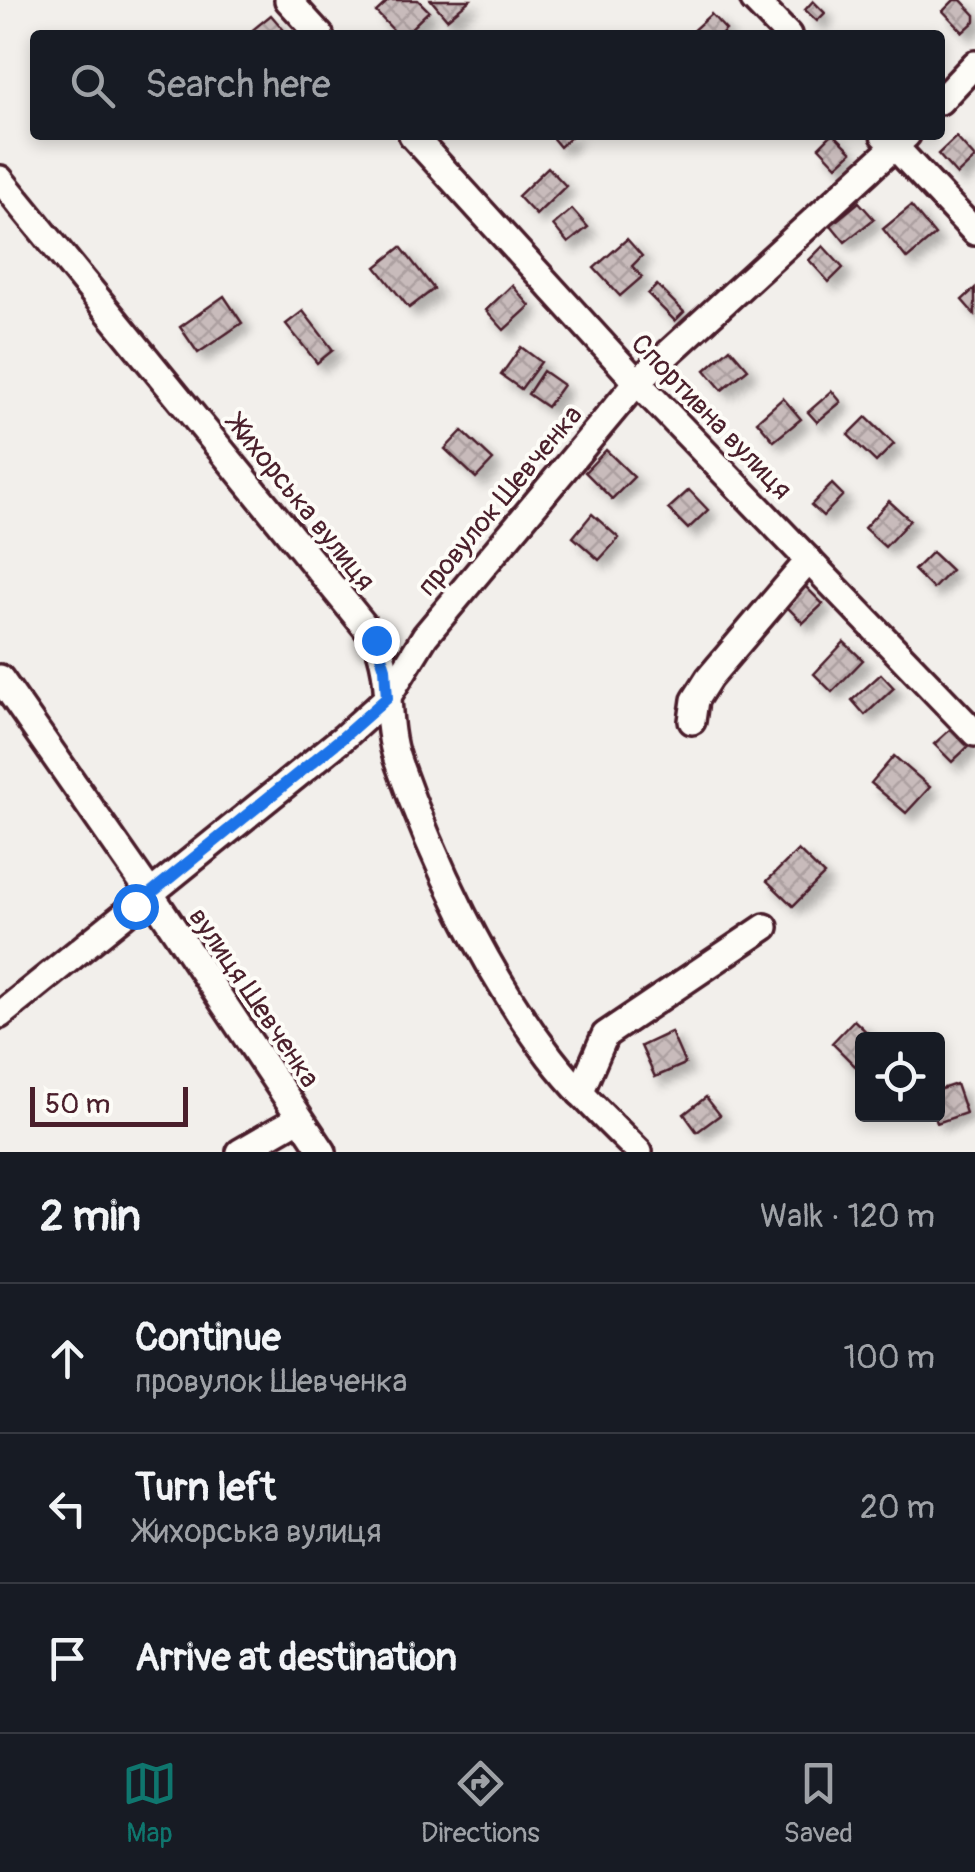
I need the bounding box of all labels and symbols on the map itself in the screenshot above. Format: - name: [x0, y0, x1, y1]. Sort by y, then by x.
- street label: Спортивна вулиця: [623, 327, 799, 507]
- street label: провулок Шевченка: [410, 398, 590, 604]
- street label: Жихорська вулиця: [217, 405, 382, 598]
- route end: [354, 618, 400, 664]
- route start: [113, 884, 159, 930]
- street label: вулиця Шевченка: [181, 901, 327, 1095]
- scale bar: [30, 1082, 188, 1126]

